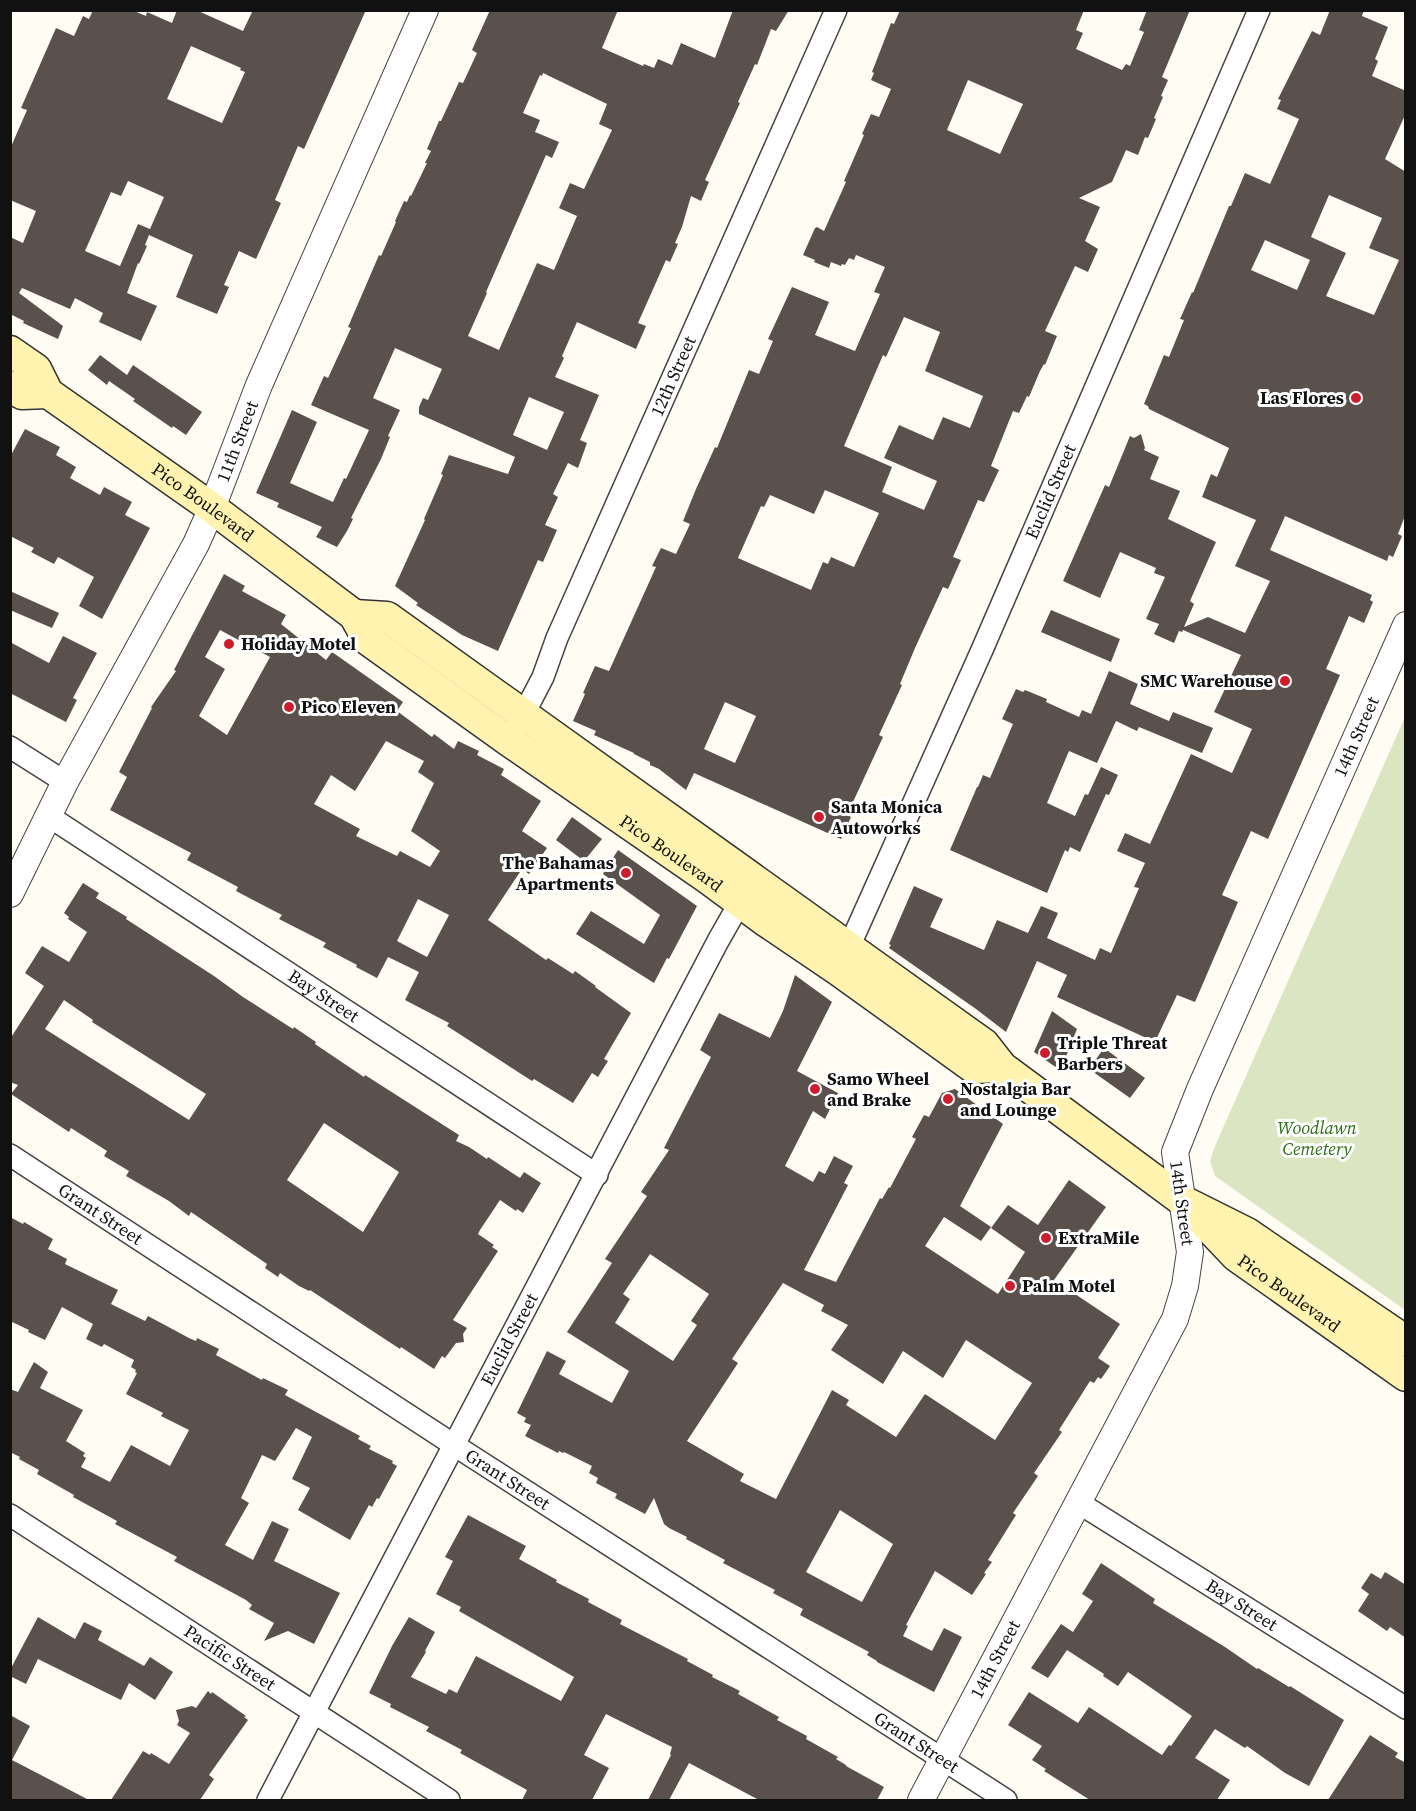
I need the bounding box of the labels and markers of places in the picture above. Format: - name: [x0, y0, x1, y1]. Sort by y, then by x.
- place label: Las Flores: [1260, 385, 1344, 410]
- marker: Las Flores: [1349, 391, 1363, 405]
- place label: Holiday Motel: [241, 631, 356, 656]
- marker: Holiday Motel: [222, 637, 236, 651]
- place label: SMC Warehouse: [1140, 668, 1273, 693]
- marker: SMC Warehouse: [1278, 674, 1292, 688]
- place label: Pico Eleven: [301, 694, 396, 719]
- marker: Pico Eleven: [282, 700, 296, 714]
- place label: Santa Monica Autoworks: [831, 794, 943, 840]
- marker: Santa Monica Autoworks: [812, 810, 826, 824]
- place label: The Bahamas Apartments: [503, 850, 614, 896]
- marker: The Bahamas Apartments: [619, 866, 633, 880]
- place label: Triple Threat Barbers: [1057, 1030, 1168, 1076]
- marker: Triple Threat Barbers: [1038, 1046, 1052, 1060]
- place label: Samo Wheel and Brake: [827, 1066, 929, 1112]
- place label: Nostalgia Bar and Lounge: [960, 1076, 1072, 1122]
- marker: Samo Wheel and Brake: [808, 1082, 822, 1096]
- marker: Nostalgia Bar and Lounge: [941, 1092, 955, 1106]
- place label: ExtraMile: [1058, 1225, 1139, 1250]
- marker: ExtraMile: [1039, 1231, 1053, 1245]
- place label: Palm Motel: [1022, 1273, 1116, 1298]
- marker: Palm Motel: [1003, 1279, 1017, 1293]

